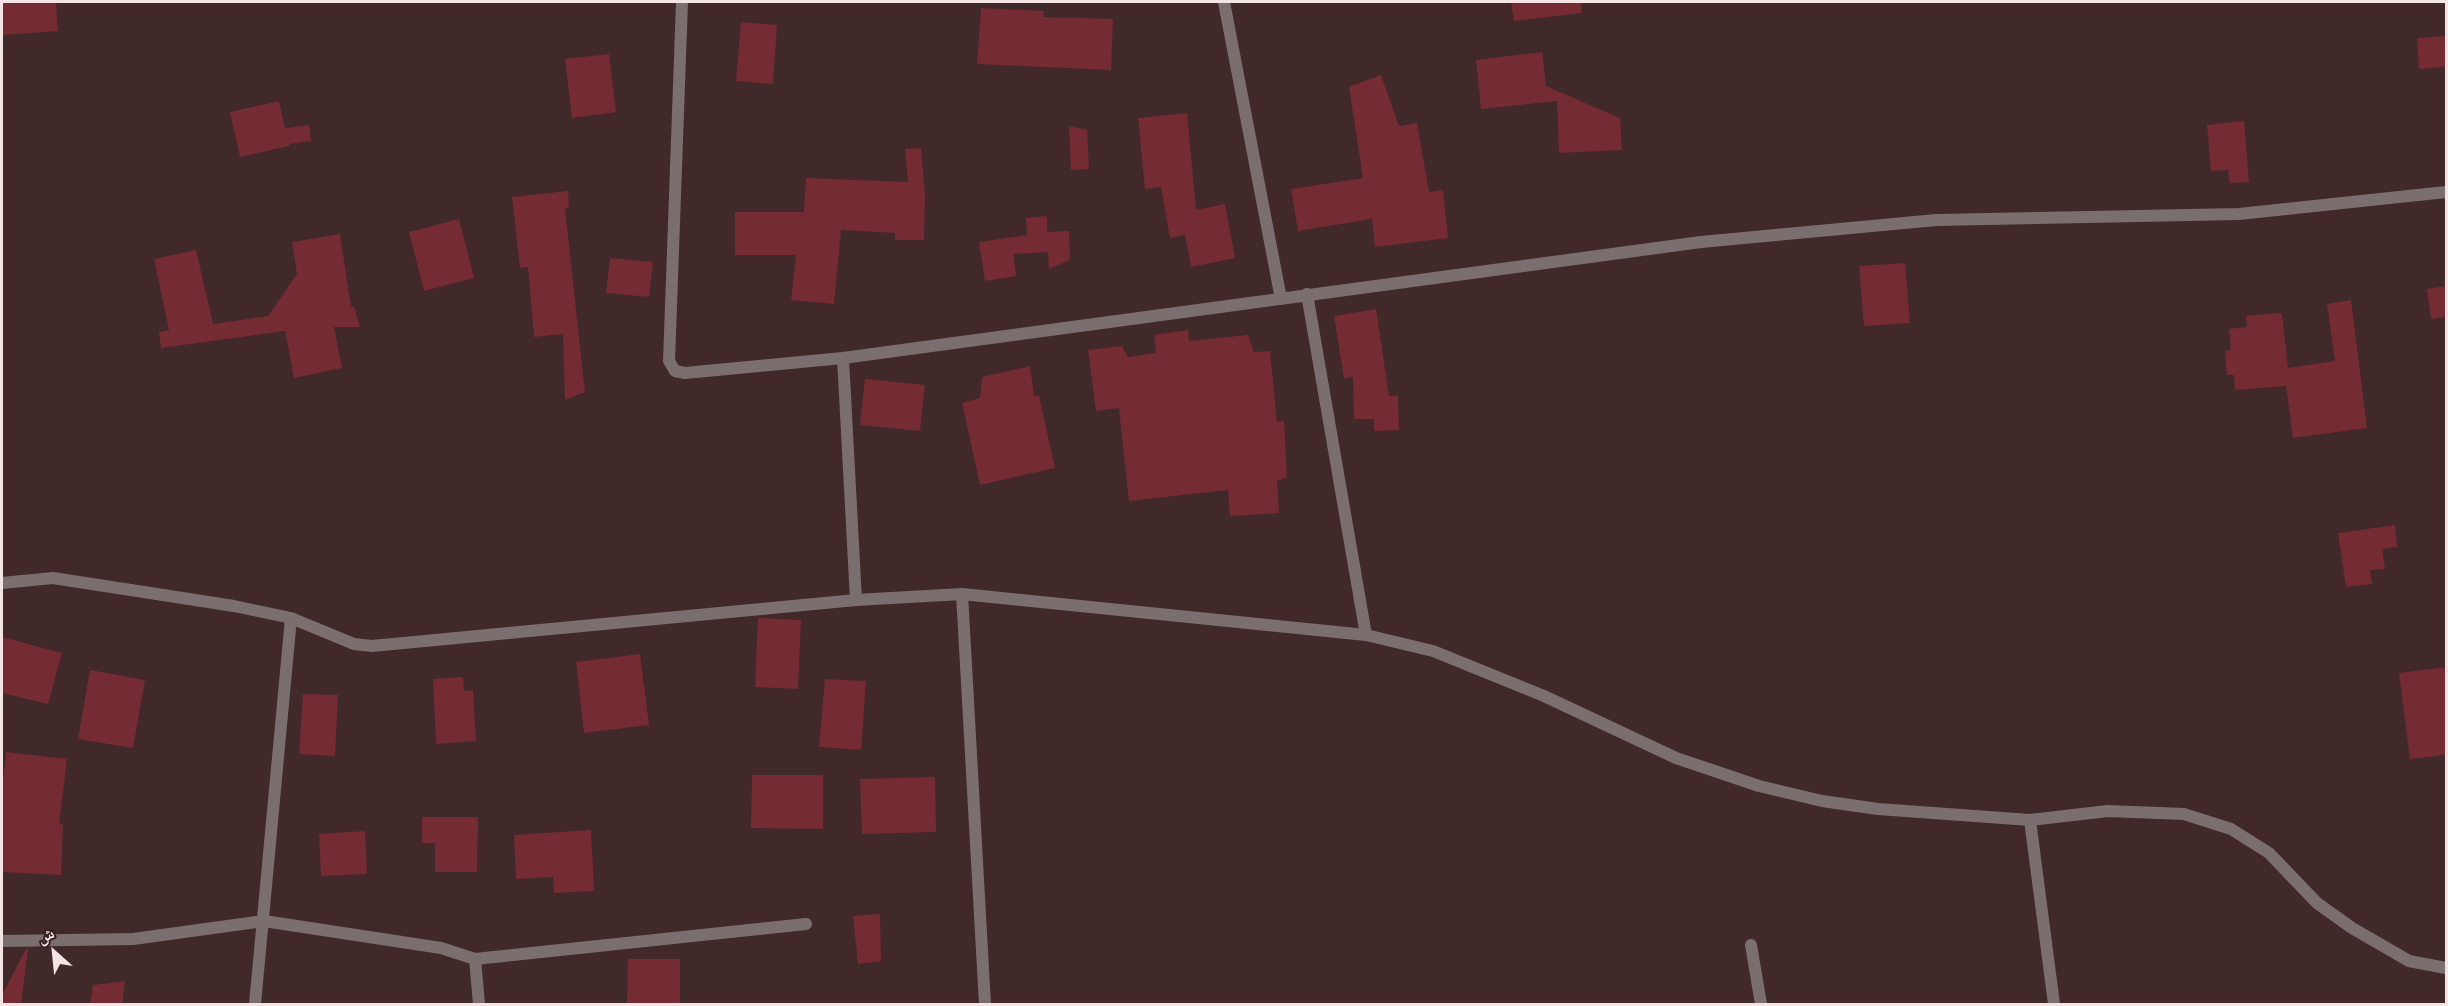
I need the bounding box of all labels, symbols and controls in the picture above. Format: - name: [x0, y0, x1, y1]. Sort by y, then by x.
- text: ش: [33, 921, 59, 951]
- north arrow: [24, 922, 84, 982]

